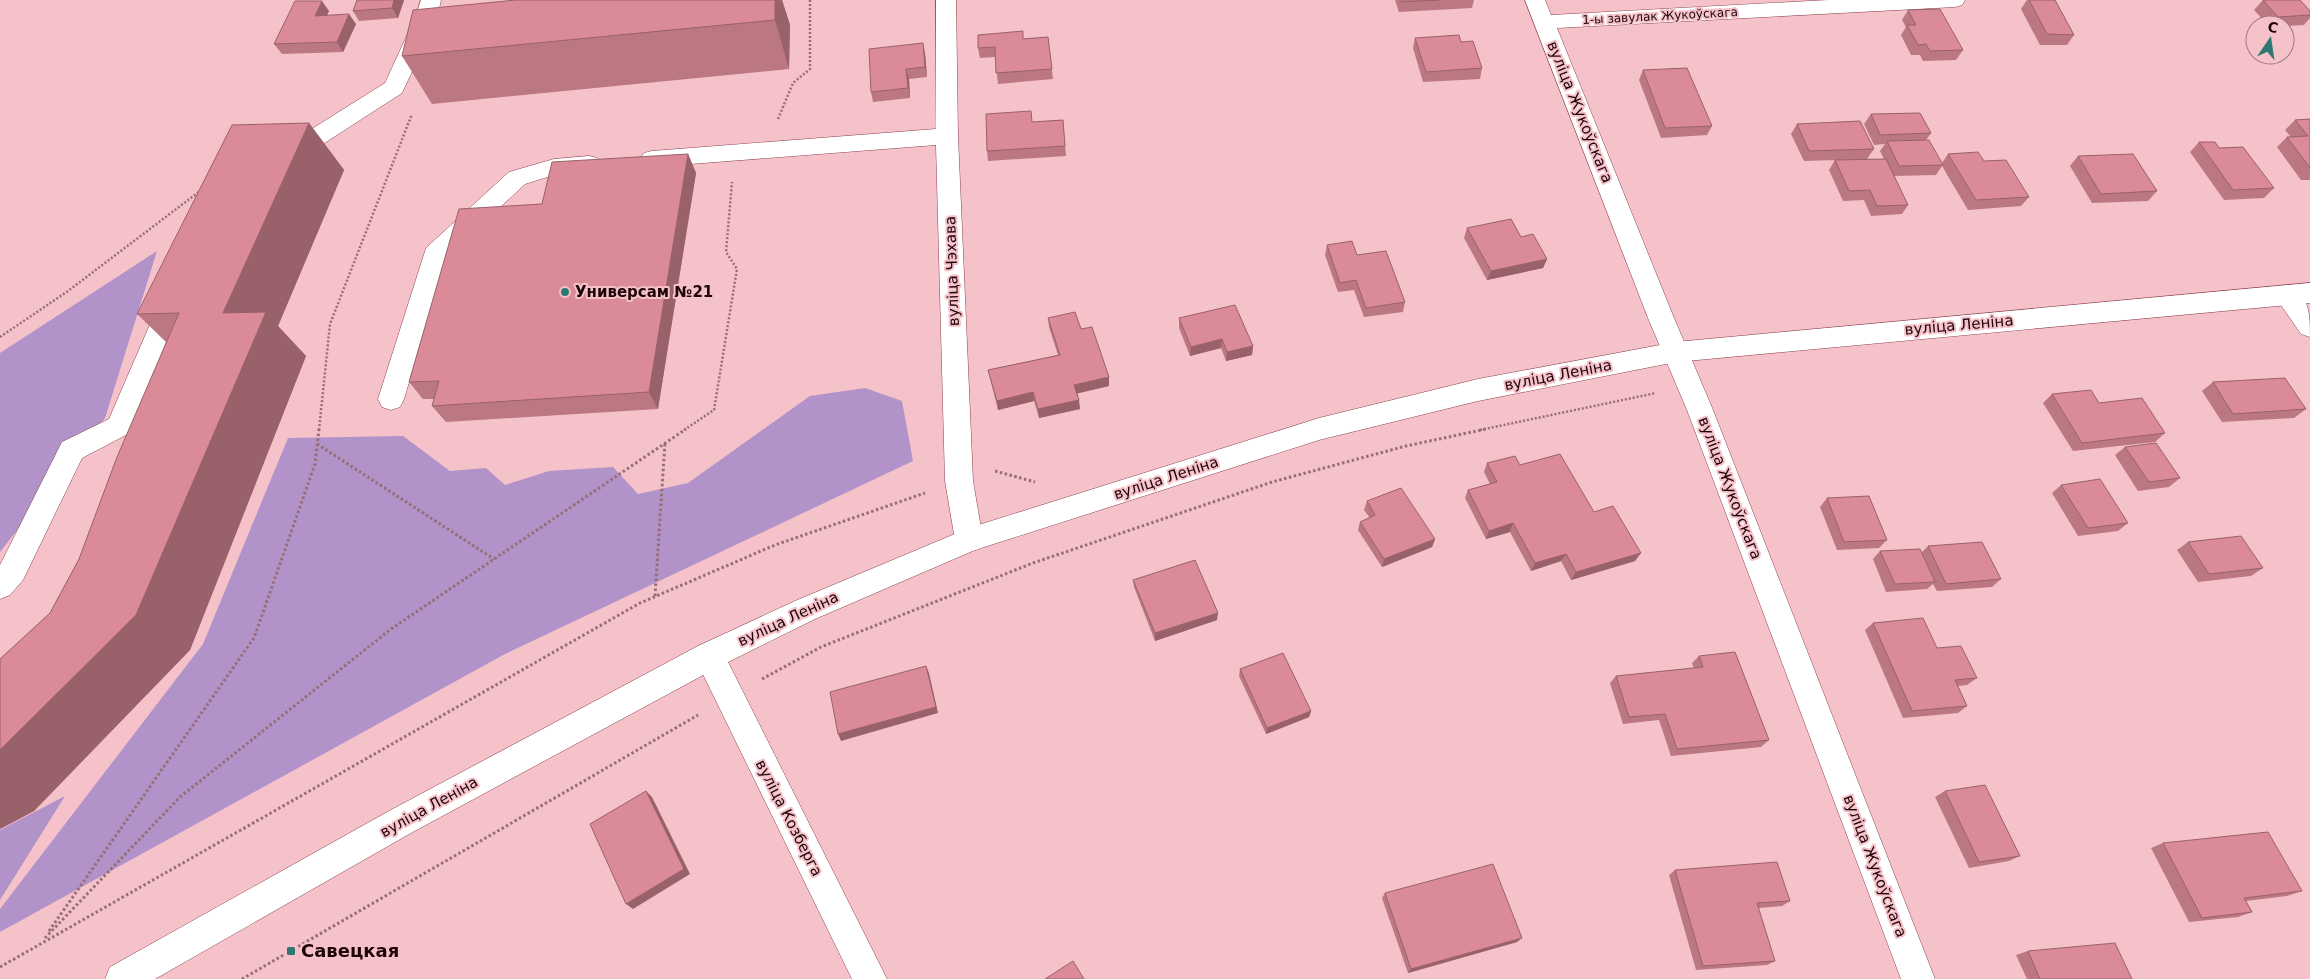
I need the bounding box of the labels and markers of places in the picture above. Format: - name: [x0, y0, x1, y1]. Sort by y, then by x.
- place label: Универсам №21: [575, 283, 713, 301]
- marker: Универсам №21: [559, 286, 571, 298]
- place label: Савецкая: [301, 940, 399, 961]
- marker: Савецкая: [285, 945, 297, 957]

